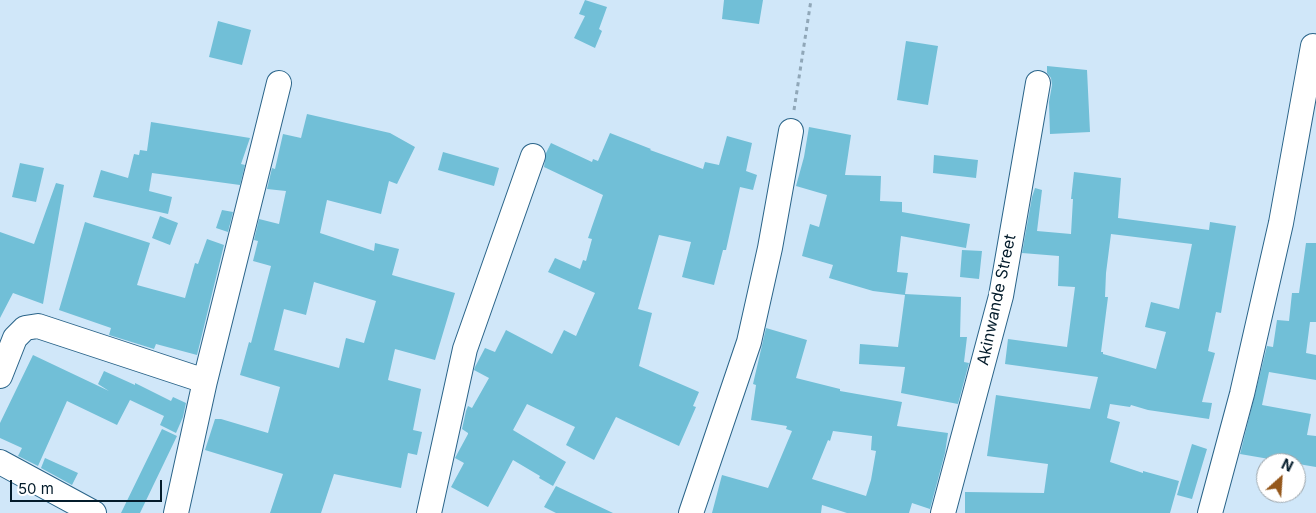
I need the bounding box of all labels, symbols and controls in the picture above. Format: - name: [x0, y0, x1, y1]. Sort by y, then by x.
- street label: Akinwande Street: [974, 233, 1020, 367]
- north arrow: [1256, 453, 1306, 503]
- text: N: [1279, 455, 1296, 475]
- scale bar: [12, 470, 165, 502]
- text: 50 m: [18, 479, 54, 498]

